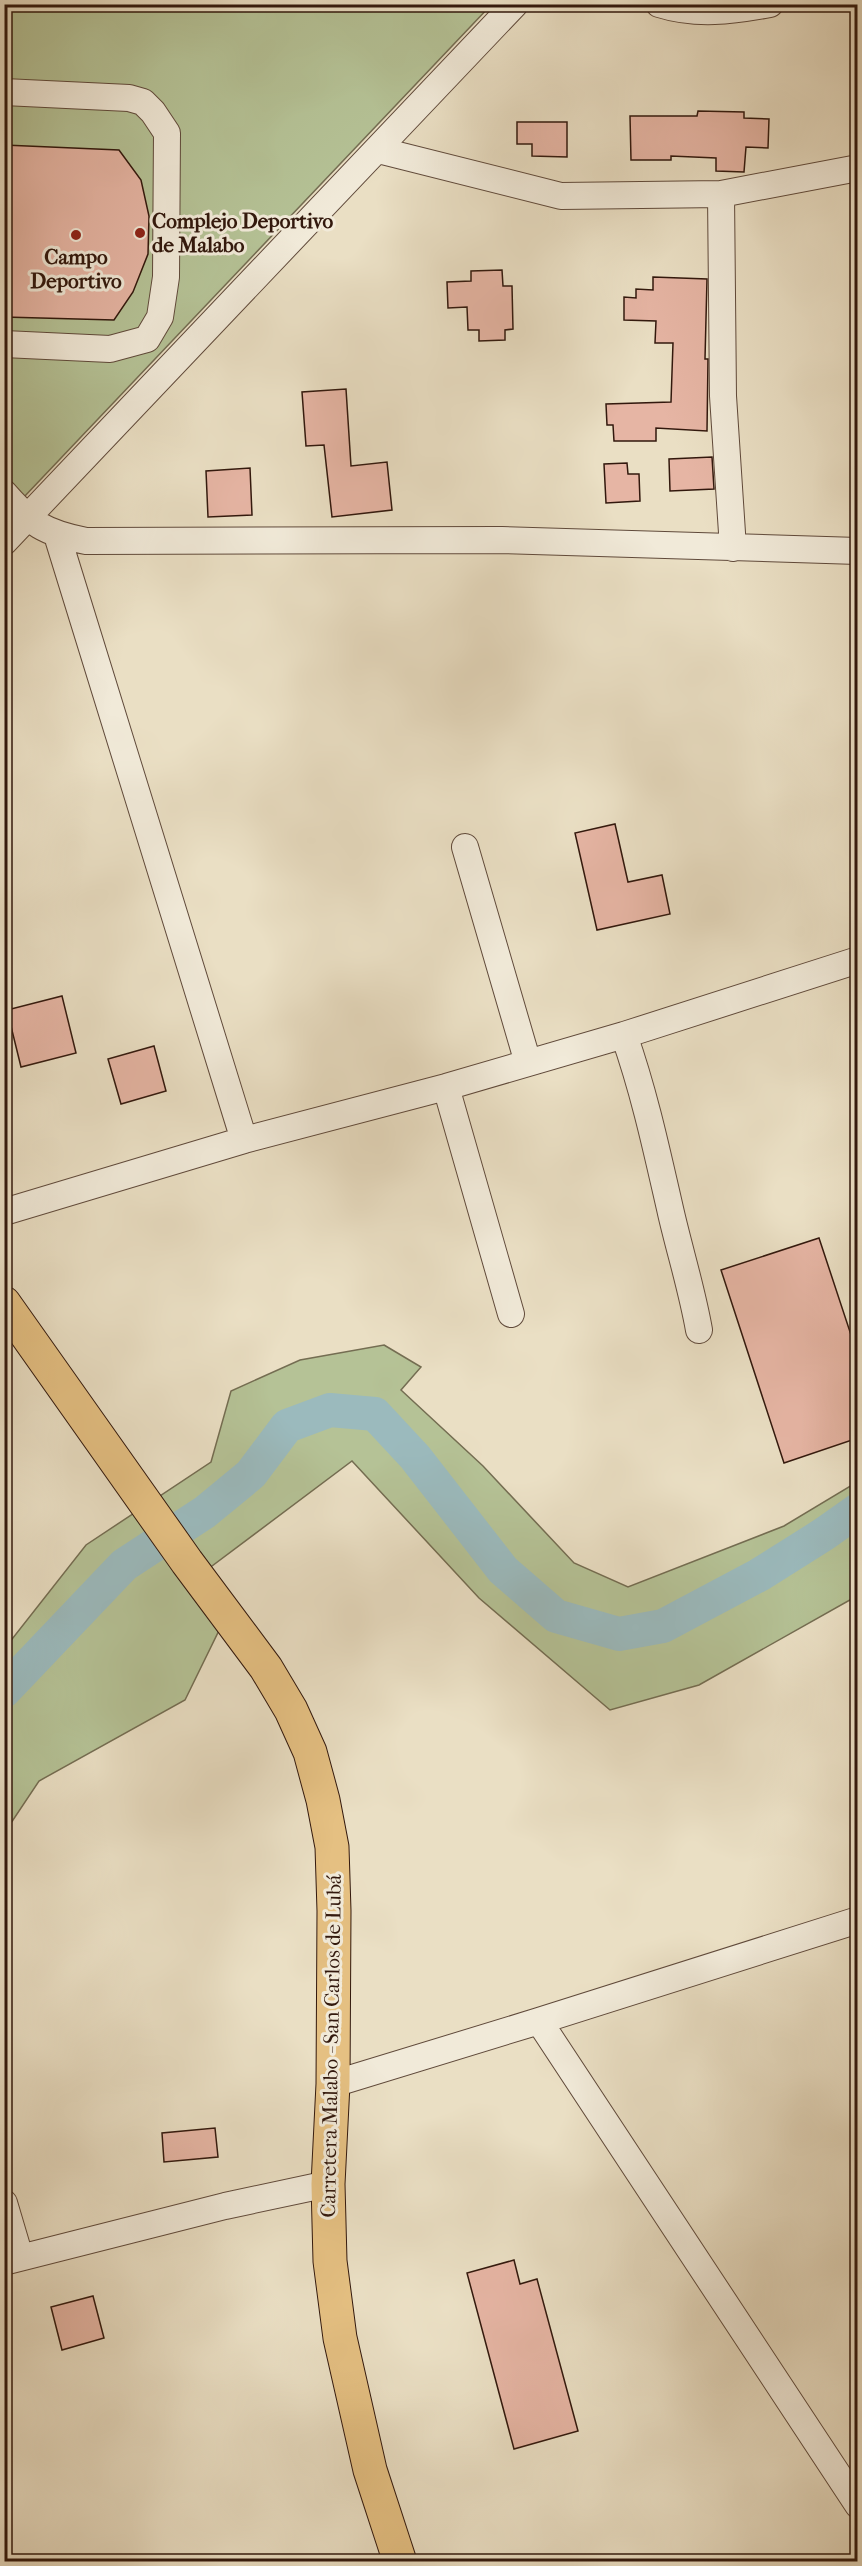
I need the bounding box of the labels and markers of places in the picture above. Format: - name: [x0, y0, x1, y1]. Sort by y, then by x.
- place label: Complejo Deportivo de Malabo: [152, 209, 334, 257]
- marker: Complejo Deportivo de Malabo: [133, 226, 147, 240]
- marker: Campo Deportivo: [69, 228, 83, 242]
- place label: Campo Deportivo: [30, 245, 122, 293]

